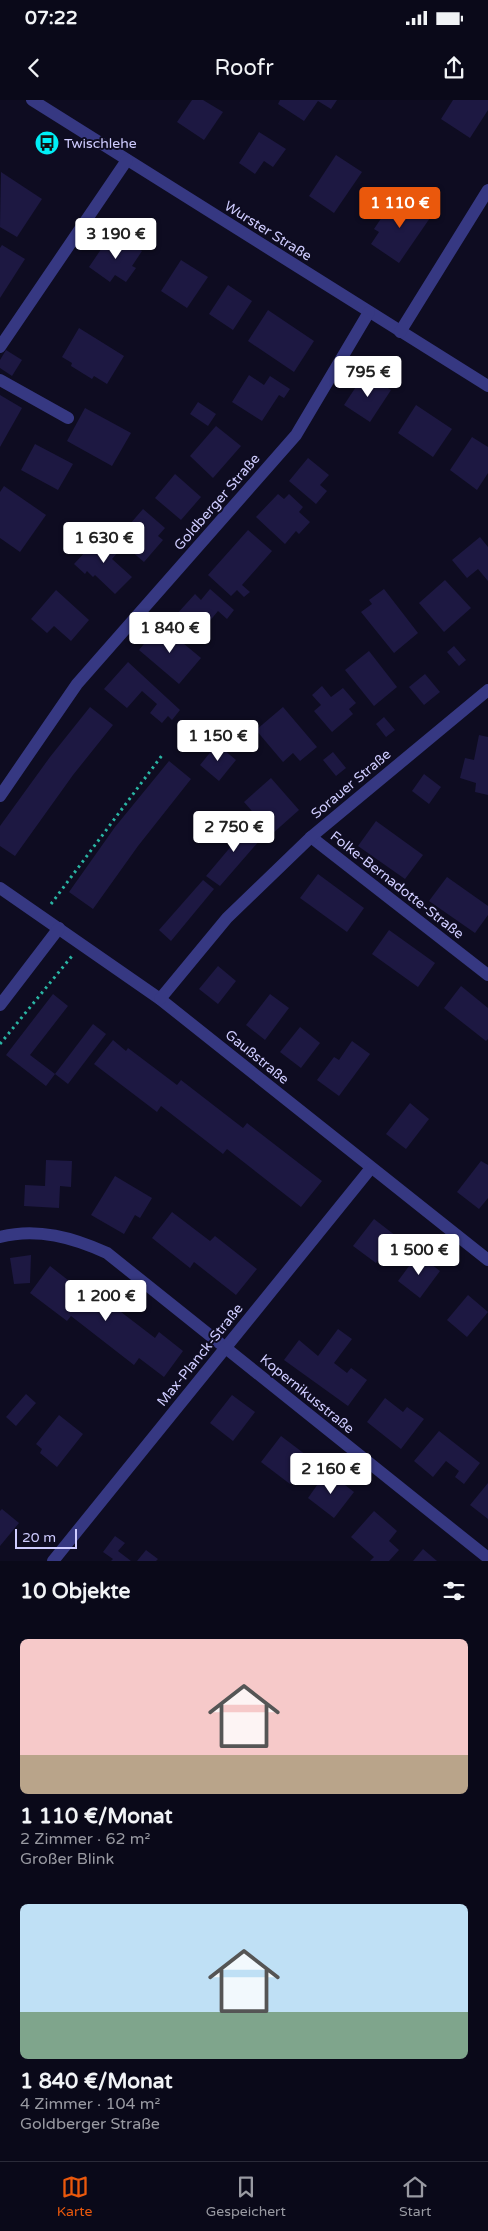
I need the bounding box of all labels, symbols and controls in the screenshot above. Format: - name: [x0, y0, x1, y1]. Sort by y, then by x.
- text: 07:22: [25, 7, 78, 29]
- icon: back: [20, 54, 48, 82]
- icon: share: [440, 54, 468, 82]
- text: Roofr: [214, 55, 274, 81]
- bus stop icon: Twischlehe: [34, 130, 60, 156]
- place label: Twischlehe: [64, 135, 137, 152]
- pin: 1 110 €: [354, 186, 446, 229]
- text: 1 110 €: [370, 193, 430, 213]
- street label: Wurster Straße: [221, 197, 315, 265]
- pin: 3 190 €: [70, 218, 162, 260]
- text: 3 190 €: [86, 224, 146, 244]
- pin: 795 €: [333, 356, 403, 398]
- text: 795 €: [345, 362, 391, 382]
- street label: Goldberger Straße: [170, 450, 264, 554]
- pin: 1 630 €: [58, 522, 150, 564]
- text: 1 630 €: [74, 528, 134, 548]
- pin: 1 840 €: [124, 612, 216, 654]
- text: 1 840 €: [140, 618, 200, 638]
- pin: 1 150 €: [172, 720, 264, 762]
- text: 1 150 €: [188, 726, 248, 746]
- street label: Sorauer Straße: [308, 746, 394, 822]
- pin: 2 750 €: [188, 810, 280, 853]
- text: 2 750 €: [204, 817, 264, 837]
- street label: Folke-Bernadotte-Straße: [327, 828, 467, 943]
- street label: Gaußstraße: [222, 1026, 292, 1088]
- pin: 1 500 €: [373, 1234, 465, 1276]
- text: 1 500 €: [389, 1240, 449, 1260]
- pin: 1 200 €: [60, 1280, 152, 1322]
- text: 1 200 €: [76, 1286, 136, 1306]
- street label: Max-Planck-Straße: [153, 1300, 247, 1410]
- street label: Kopernikusstraße: [256, 1351, 358, 1437]
- pin: 2 160 €: [285, 1452, 377, 1495]
- text: 2 160 €: [301, 1459, 361, 1479]
- scale bar: [15, 1526, 78, 1549]
- text: 20 m: [22, 1529, 56, 1546]
- icon: filters: [440, 1577, 468, 1605]
- text: 10 Objekte: [20, 1579, 130, 1604]
- icon: home: [199, 1671, 289, 1761]
- text: 1 110 €/Monat: [20, 1804, 172, 1829]
- text: 2 Zimmer · 62 m²: [20, 1829, 150, 1849]
- text: Großer Blink: [20, 1849, 114, 1869]
- icon: home: [199, 1936, 289, 2026]
- text: 1 840 €/Monat: [20, 2069, 172, 2094]
- text: 4 Zimmer · 104 m²: [20, 2094, 160, 2114]
- text: Goldberger Straße: [20, 2114, 160, 2134]
- tab: Karte: [57, 2173, 92, 2220]
- tab: Gespeichert: [206, 2173, 286, 2220]
- tab: Start: [399, 2173, 431, 2220]

